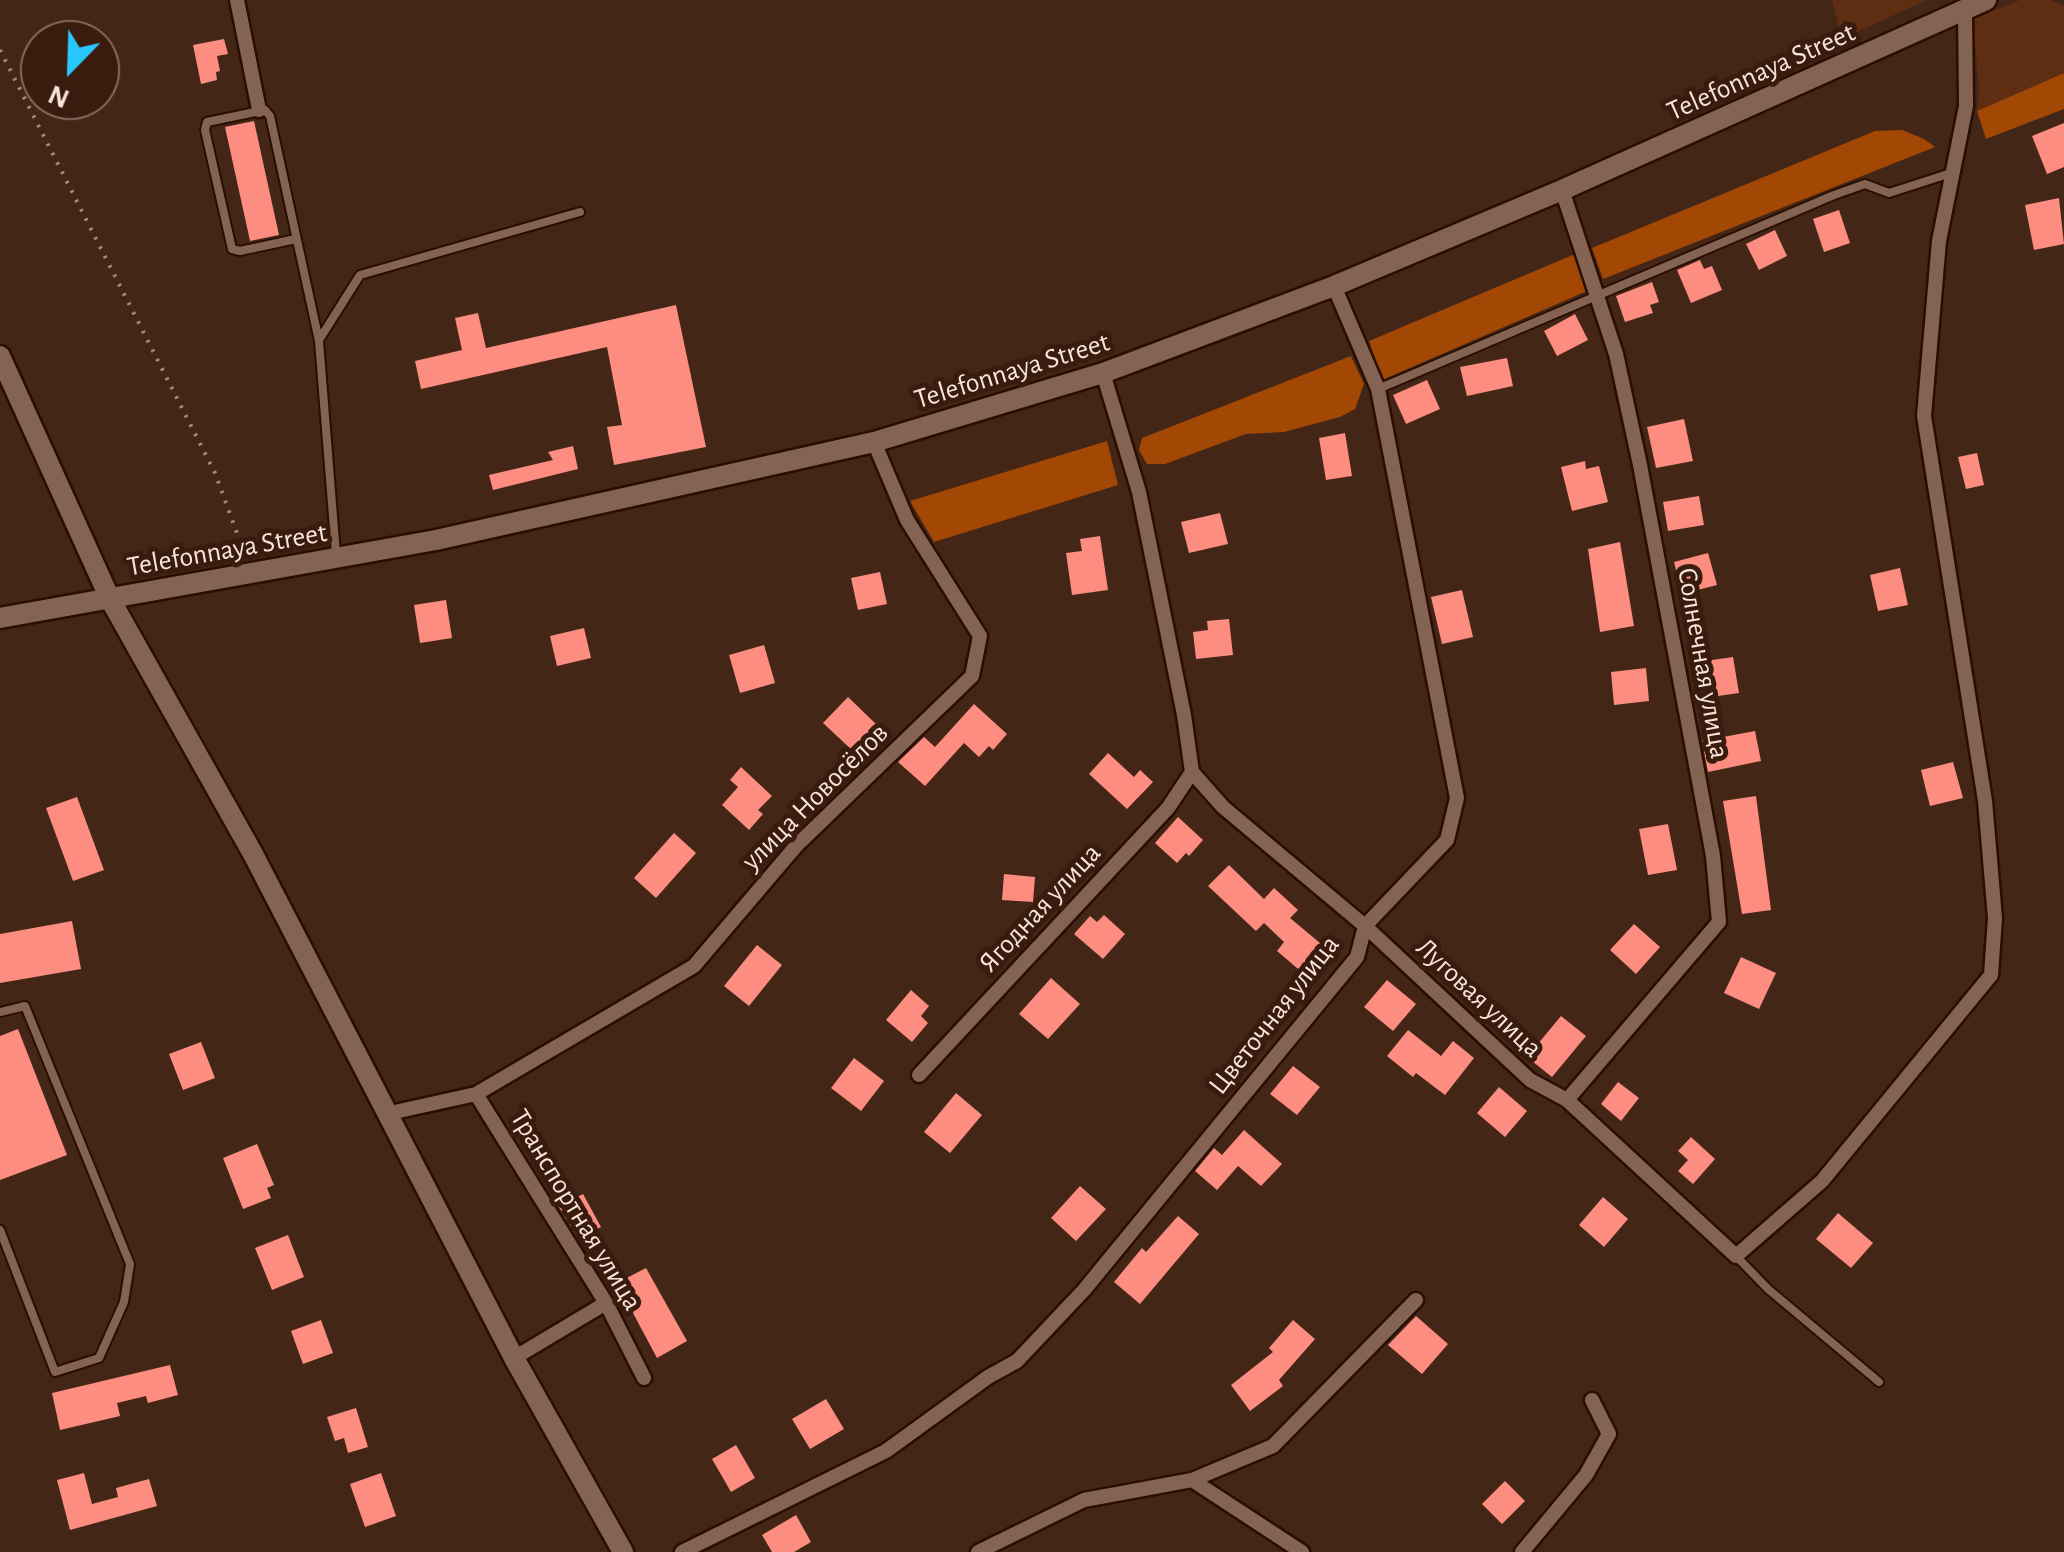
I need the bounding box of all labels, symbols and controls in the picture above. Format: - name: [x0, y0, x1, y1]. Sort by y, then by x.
- street label: Telefonnaya Street: [1662, 16, 1860, 128]
- north arrow: [20, 20, 120, 120]
- text: N: [45, 79, 73, 112]
- street label: Telefonnaya Street: [910, 325, 1114, 417]
- street label: Telefonnaya Street: [125, 516, 329, 584]
- street label: Солнечная улица: [1670, 565, 1736, 761]
- street label: улица Новосёлов: [735, 717, 895, 877]
- street label: Ягодная улица: [972, 837, 1108, 979]
- street label: Цветочная улица: [1201, 929, 1347, 1101]
- street label: Луговая улица: [1409, 931, 1549, 1065]
- street label: Транспортная улица: [503, 1104, 649, 1316]

